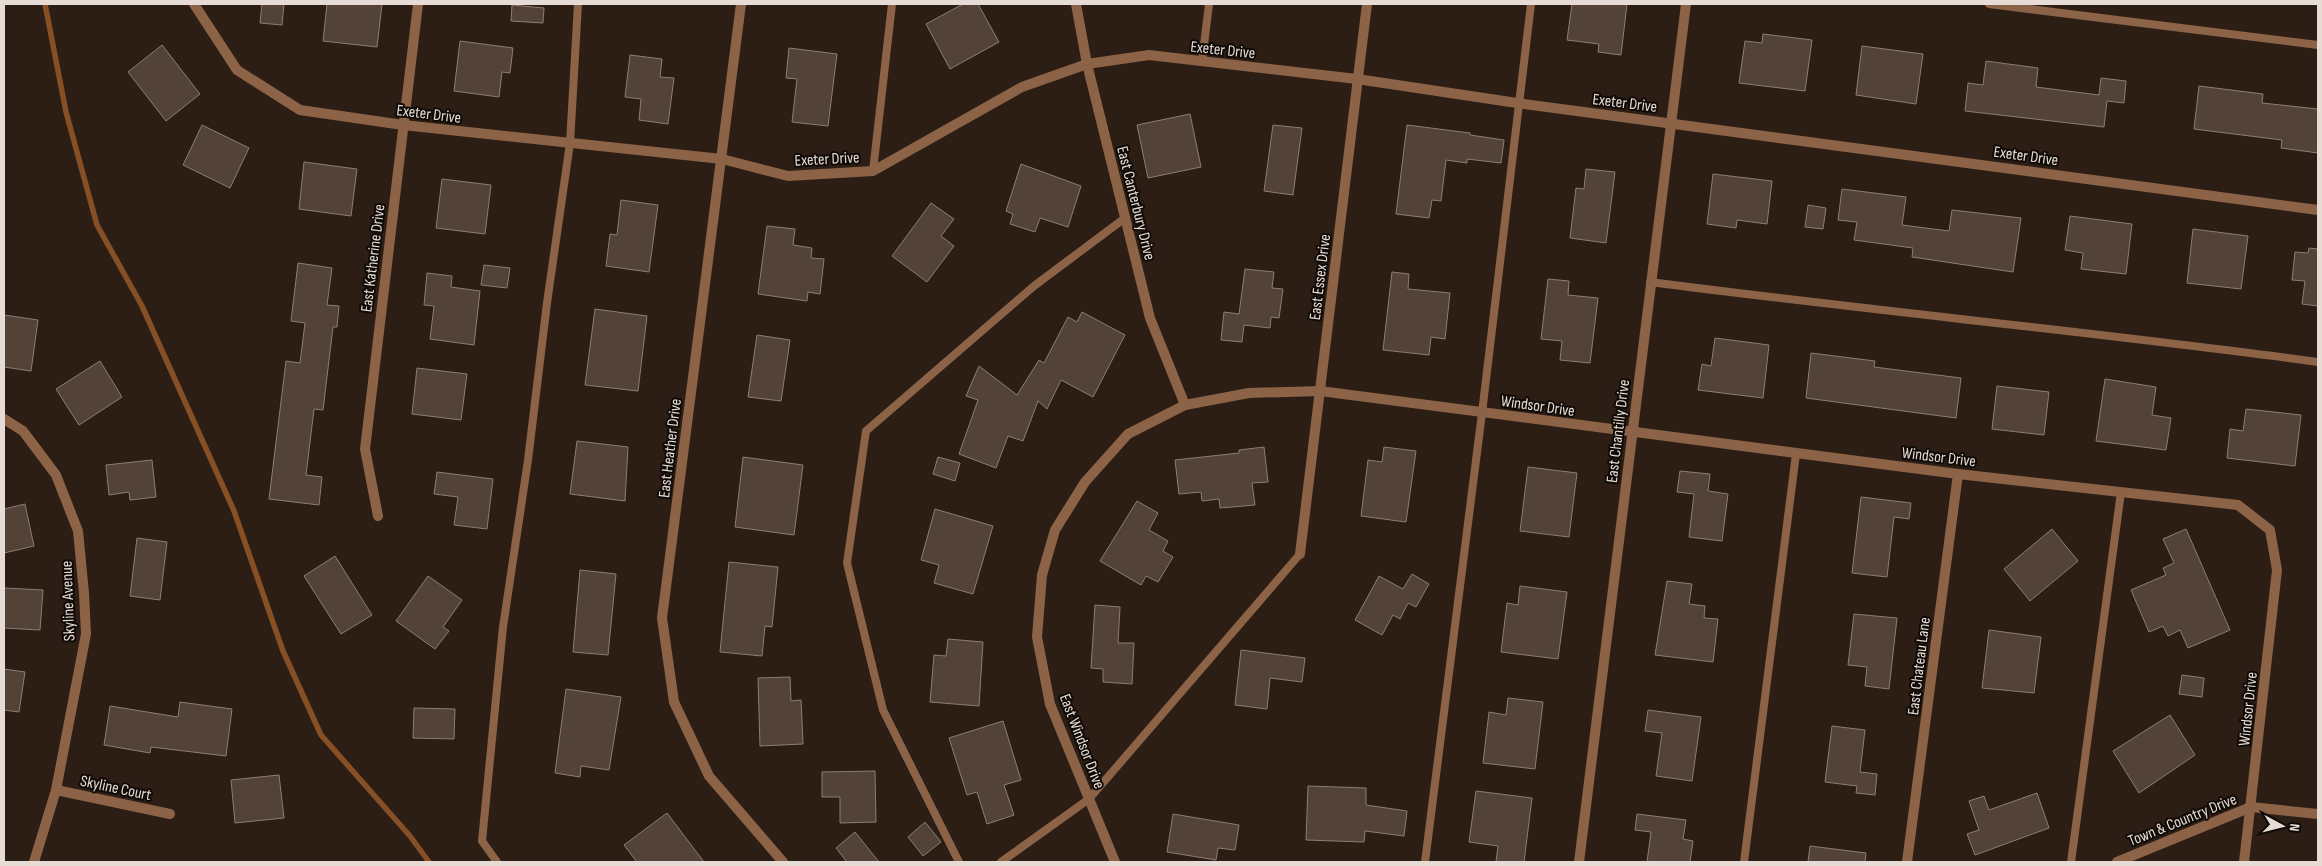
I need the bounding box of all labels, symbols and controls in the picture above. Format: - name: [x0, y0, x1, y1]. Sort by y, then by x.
- street label: Exeter Drive: [1190, 38, 1256, 63]
- street label: Exeter Drive: [1591, 90, 1658, 117]
- street label: Exeter Drive: [395, 101, 462, 128]
- street label: Exeter Drive: [1992, 143, 2059, 170]
- street label: East Canterbury Drive: [1112, 144, 1159, 262]
- street label: Exeter Drive: [794, 148, 860, 171]
- street label: East Katherine Drive: [357, 203, 390, 313]
- street label: East Essex Drive: [1306, 233, 1335, 321]
- street label: East Chantilly Drive: [1603, 378, 1634, 484]
- street label: Windsor Drive: [1500, 392, 1576, 421]
- street label: East Heather Drive: [655, 398, 686, 499]
- street label: Windsor Drive: [1901, 444, 1977, 471]
- street label: Skyline Avenue: [58, 560, 79, 641]
- street label: East Chateau Lane: [1904, 616, 1935, 716]
- street label: Windsor Drive: [2235, 671, 2262, 747]
- street label: East Windsor Drive: [1055, 691, 1108, 792]
- street label: Skyline Court: [79, 772, 153, 805]
- street label: Town & Country Drive: [2126, 790, 2240, 851]
- north arrow: [2257, 801, 2307, 851]
- text: N: [2286, 823, 2303, 832]

